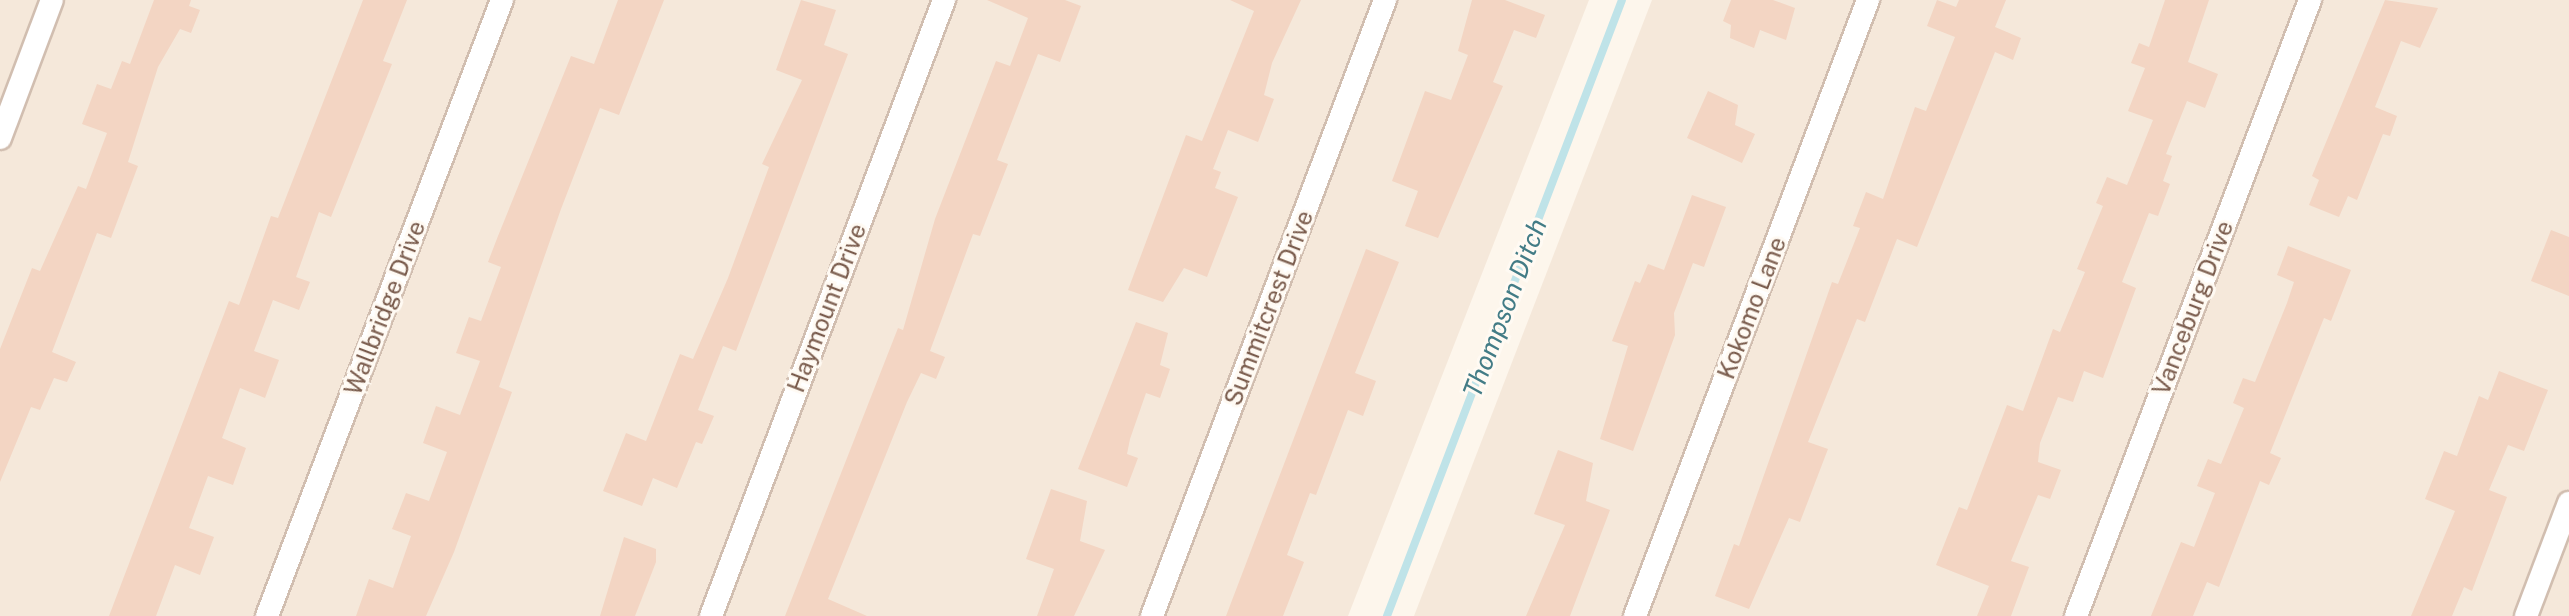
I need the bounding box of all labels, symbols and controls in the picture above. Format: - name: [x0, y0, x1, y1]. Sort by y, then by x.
- street label: Summitcrest Drive: [1219, 206, 1319, 410]
- water label: Thompson Ditch: [1457, 214, 1553, 402]
- street label: Wallbridge Drive: [338, 217, 432, 399]
- street label: Vanceburg Drive: [2147, 217, 2239, 399]
- street label: Haymount Drive: [782, 220, 872, 396]
- street label: Kokomo Lane: [1712, 233, 1792, 383]

